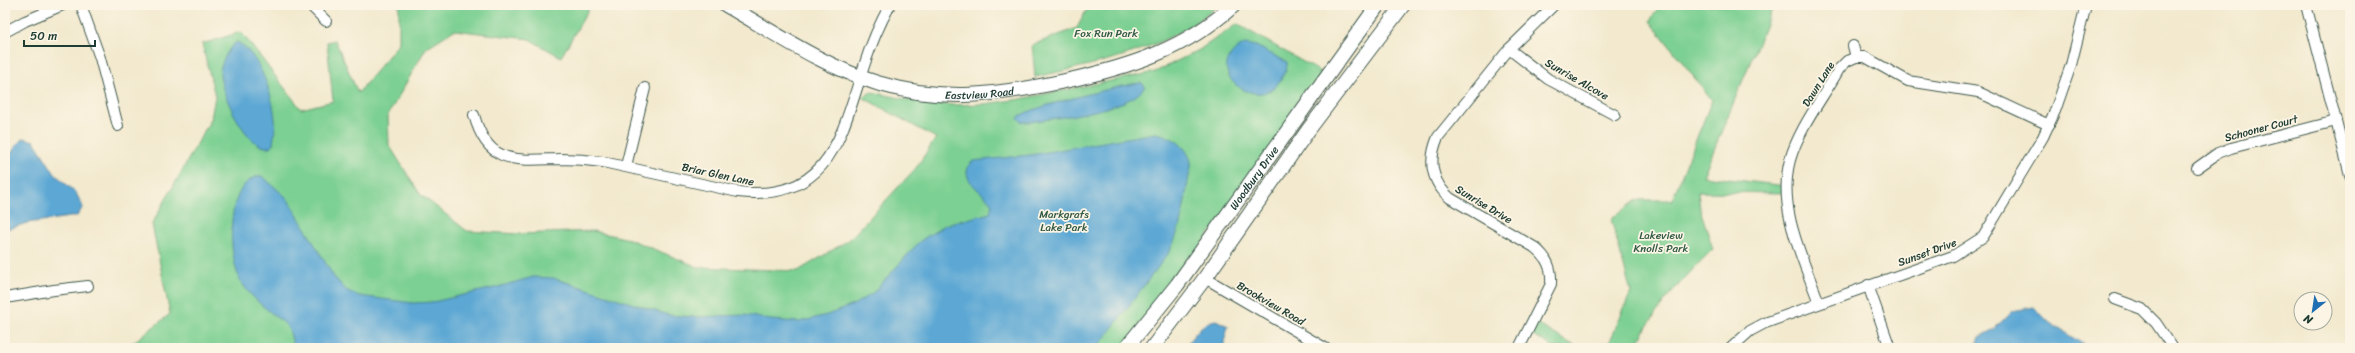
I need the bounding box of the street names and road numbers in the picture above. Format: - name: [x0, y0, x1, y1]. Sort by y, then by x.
- street label: Sunrise Alcove: [1541, 53, 1613, 106]
- street label: Dawn Lane: [1797, 57, 1840, 111]
- street label: Eastview Road: [945, 81, 1016, 105]
- street label: Schooner Court: [2222, 109, 2300, 147]
- street label: Woodbury Drive: [1225, 142, 1284, 214]
- street label: Briar Glen Lane: [680, 158, 756, 192]
- street label: Sunrise Drive: [1451, 180, 1516, 229]
- street label: Sunset Drive: [1895, 233, 1960, 272]
- street label: Brookview Road: [1233, 276, 1310, 331]

